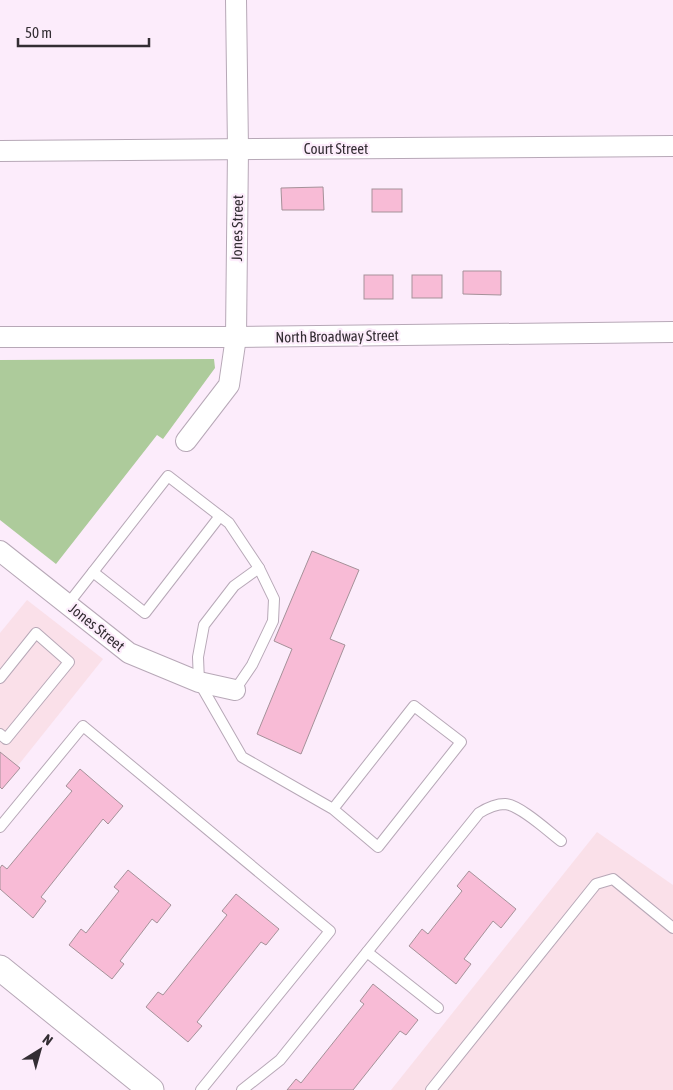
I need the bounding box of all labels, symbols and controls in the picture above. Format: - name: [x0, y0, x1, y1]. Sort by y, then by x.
- scale bar: [18, 15, 149, 47]
- text: 50 m: [25, 24, 52, 41]
- street label: Court Street: [304, 140, 368, 157]
- street label: Jones Street: [228, 195, 246, 261]
- street label: North Broadway Street: [275, 326, 399, 346]
- street label: Jones Street: [66, 600, 128, 654]
- north arrow: [15, 1025, 65, 1075]
- text: N: [40, 1031, 56, 1048]

